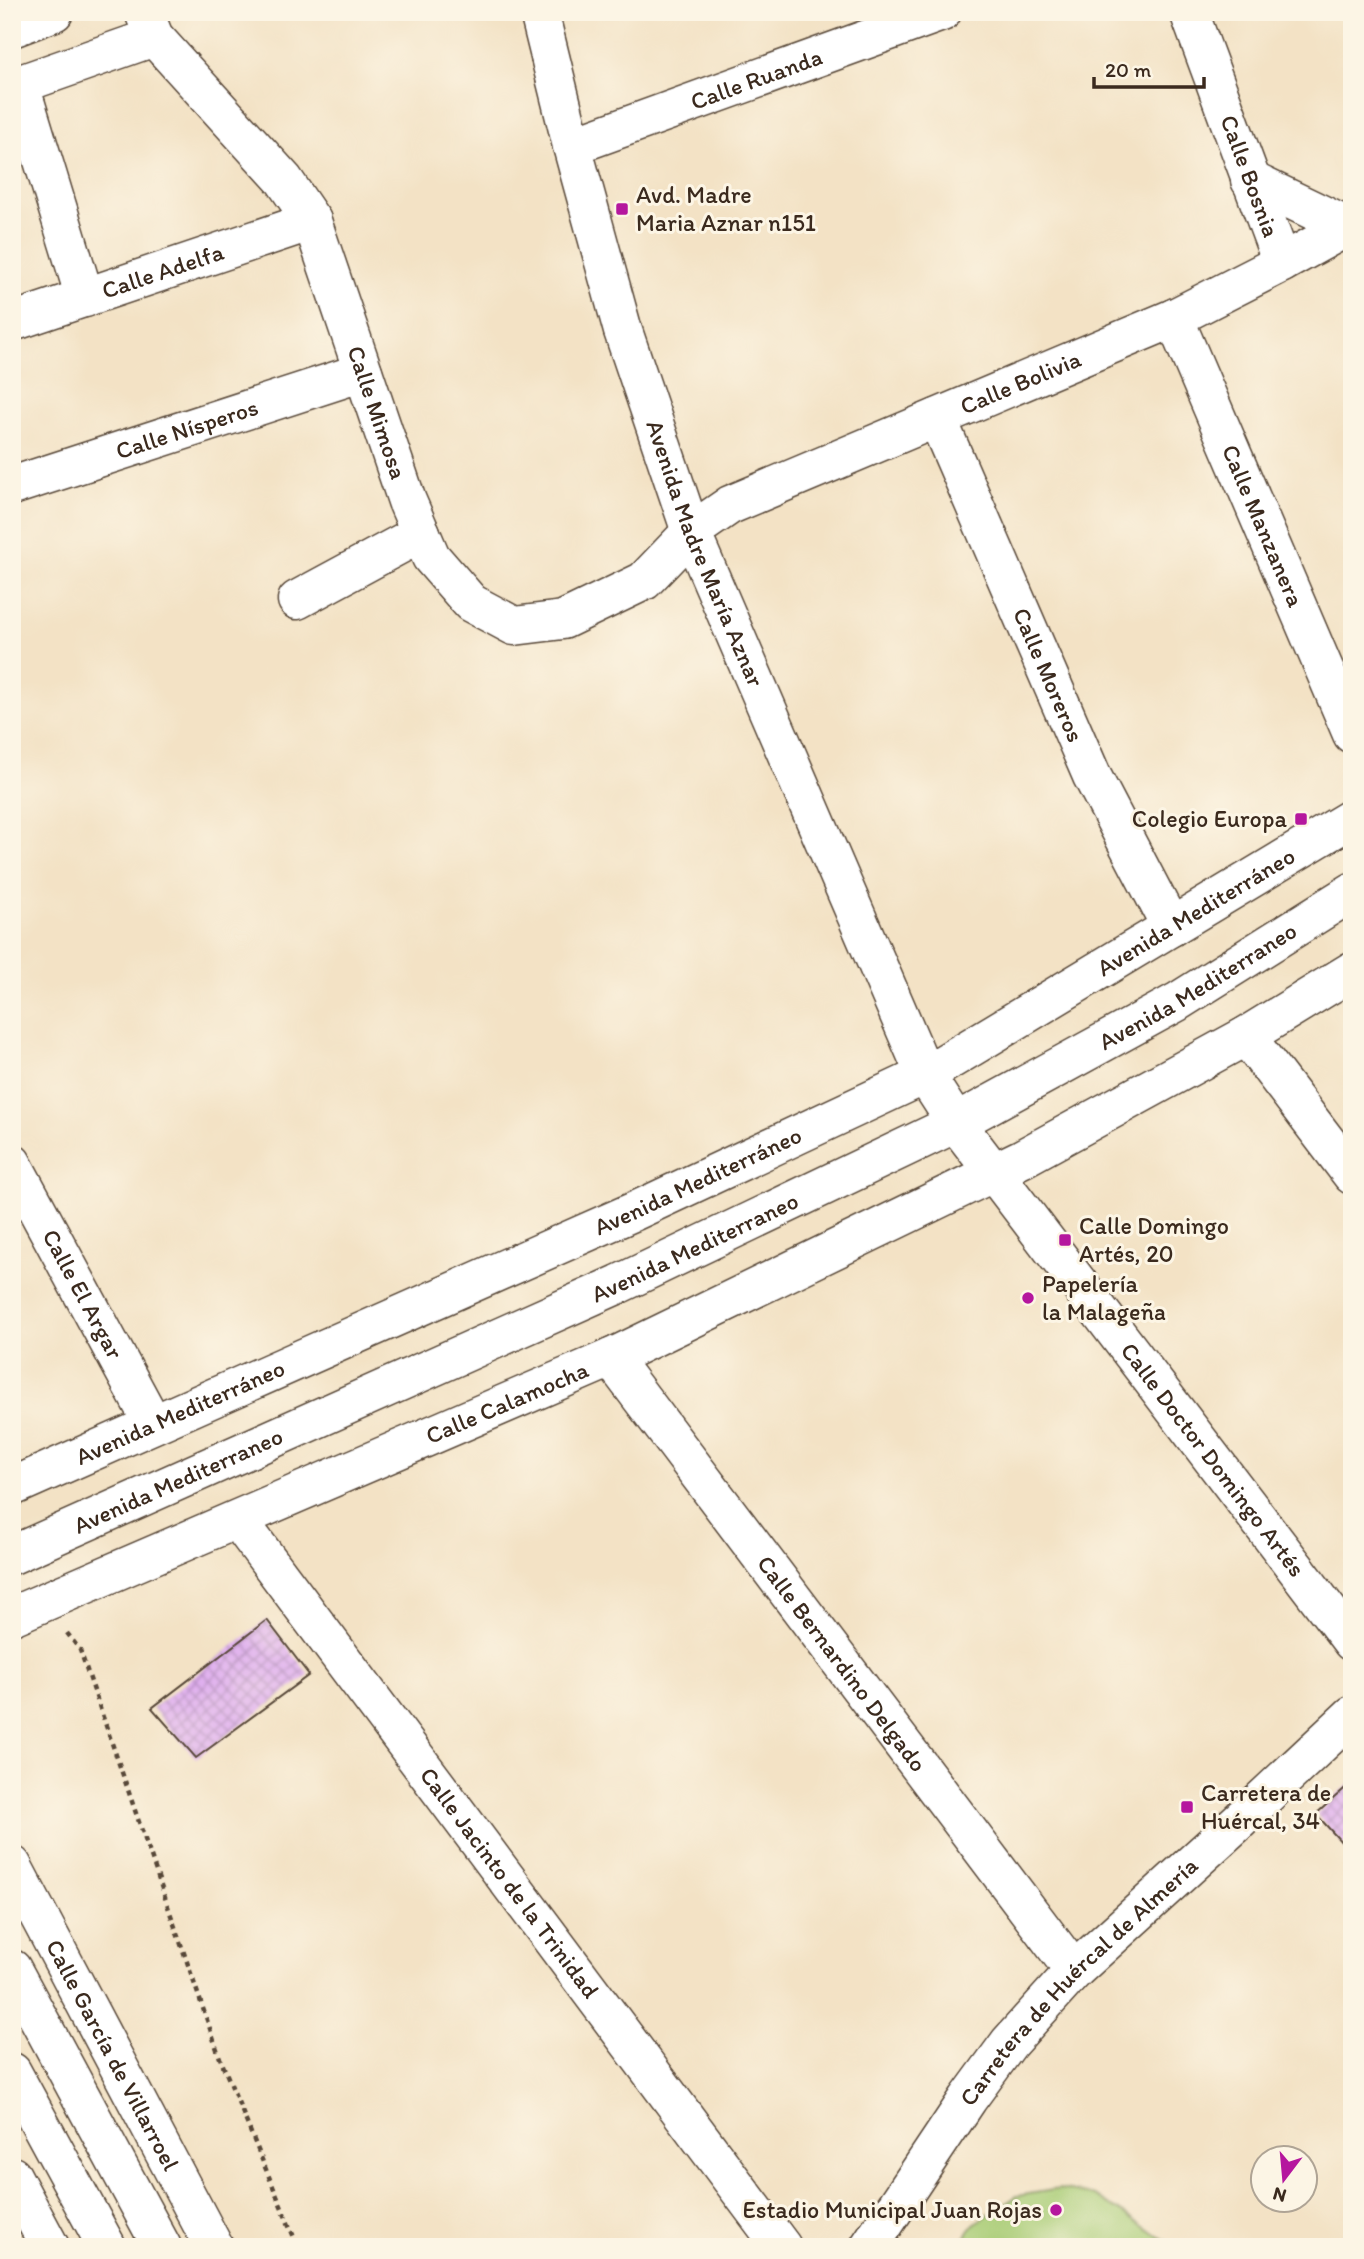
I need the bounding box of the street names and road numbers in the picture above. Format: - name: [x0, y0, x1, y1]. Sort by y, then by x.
- street label: Calle Ruanda: [686, 42, 826, 116]
- street label: Calle Bosnia: [1214, 111, 1286, 241]
- street label: Calle Adelfa: [98, 237, 228, 305]
- street label: Calle Mimosa: [341, 342, 414, 483]
- street label: Calle Bolivia: [956, 344, 1086, 420]
- street label: Calle Nísperos: [112, 392, 262, 465]
- street label: Avenida Madre María Aznar: [640, 416, 771, 691]
- street label: Calle Manzanera: [1216, 440, 1311, 612]
- street label: Calle Moreros: [1007, 603, 1090, 746]
- street label: Avenida Mediterráneo: [1092, 841, 1300, 982]
- street label: Avenida Mediterraneo: [1093, 915, 1302, 1056]
- street label: Avenida Mediterráneo: [589, 1120, 806, 1241]
- street label: Avenida Mediterraneo: [587, 1185, 803, 1308]
- street label: Calle El Argar: [37, 1224, 130, 1364]
- street label: Calle Doctor Domingo Artés: [1115, 1337, 1312, 1582]
- street label: Avenida Mediterráneo: [71, 1353, 289, 1471]
- street label: Calle Calamocha: [421, 1354, 593, 1450]
- street label: Avenida Mediterraneo: [69, 1421, 287, 1540]
- street label: Calle Bernardino Delgado: [751, 1549, 933, 1777]
- street label: Calle Jacinto de la Trinidad: [414, 1761, 606, 2004]
- street label: Carretera de Huércal de Almería: [953, 1850, 1204, 2111]
- street label: Calle García de Villarroel: [40, 1934, 186, 2176]

